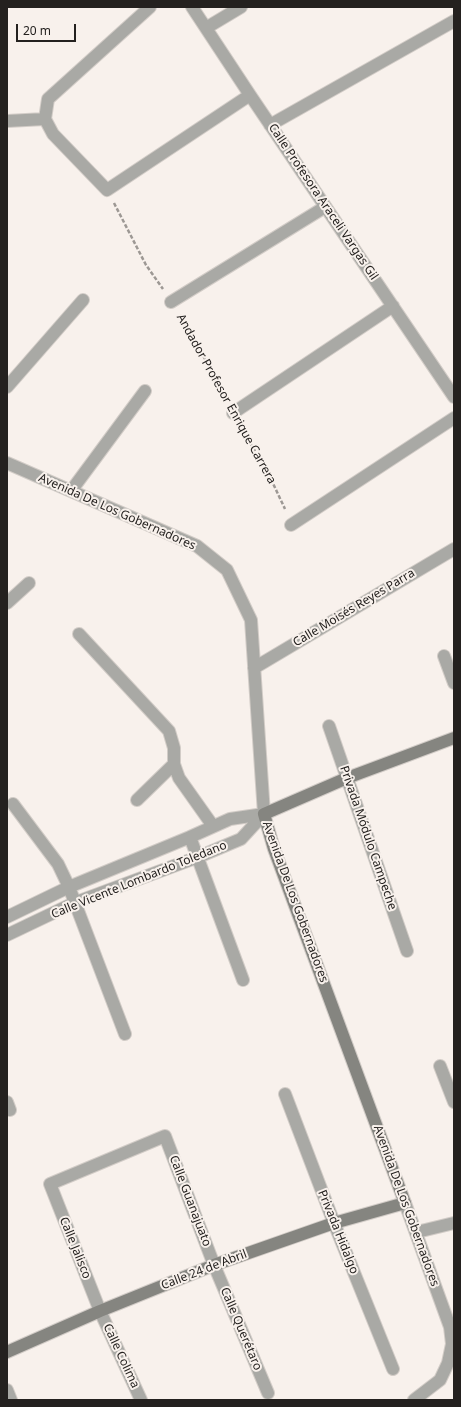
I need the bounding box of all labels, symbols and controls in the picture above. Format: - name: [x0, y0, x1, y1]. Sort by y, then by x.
- scale bar: [18, 16, 78, 42]
- text: 20 m: [23, 22, 51, 39]
- street label: Calle Profesora Araceli Vargas Gil: [265, 121, 381, 283]
- street label: Andador Profesor Enrique Carrera: [173, 311, 279, 487]
- street label: Avenida De Los Gobernadores: [36, 471, 198, 553]
- street label: Calle Moisés Reyes Parra: [291, 566, 417, 650]
- street label: Privada Módulo Campeche: [337, 764, 399, 912]
- street label: Avenida De Los Gobernadores: [259, 819, 331, 985]
- street label: Calle Vicente Lombardo Toledano: [49, 838, 229, 922]
- street label: Avenida De Los Gobernadores: [370, 1123, 442, 1289]
- street label: Calle Guanajuato: [166, 1153, 214, 1249]
- street label: Privada Hidalgo: [315, 1188, 361, 1276]
- street label: Calle Jalisco: [56, 1215, 94, 1281]
- street label: Calle 24 de Abril: [159, 1247, 249, 1293]
- street label: Calle Querétaro: [217, 1285, 265, 1373]
- street label: Calle Colima: [100, 1322, 142, 1390]

